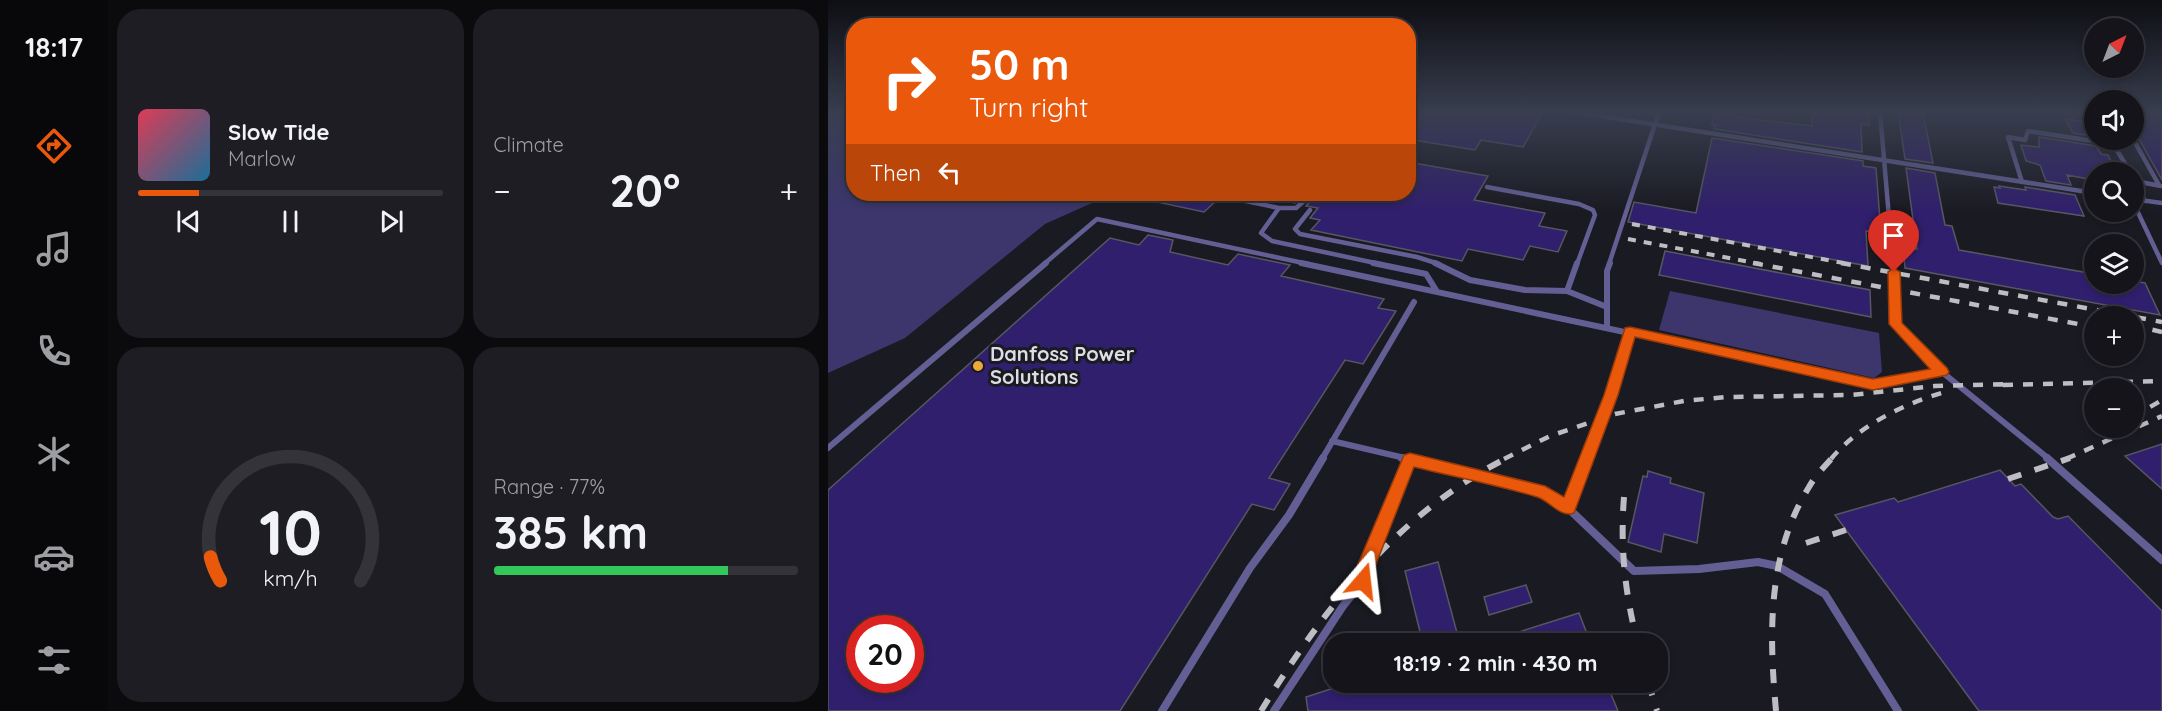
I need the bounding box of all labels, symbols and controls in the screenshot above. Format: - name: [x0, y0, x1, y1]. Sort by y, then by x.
- north arrow: [2084, 18, 2144, 78]
- map controls: [2084, 18, 2144, 438]
- text: 18:17: [25, 30, 83, 64]
- text: 50 m: [969, 38, 1069, 91]
- icon: right: [870, 42, 948, 120]
- text: Turn right: [969, 90, 1088, 124]
- button: sound: [2084, 90, 2144, 150]
- text: Slow Tide: [228, 118, 329, 146]
- icon: directions: [33, 125, 75, 167]
- text: Climate: [494, 132, 564, 157]
- text: Marlow: [228, 146, 296, 171]
- icon: left: [933, 156, 966, 189]
- text: Then: [870, 159, 921, 187]
- text: 20°: [610, 162, 680, 218]
- button: search: [2084, 162, 2144, 222]
- text: −: [494, 170, 511, 211]
- text: +: [779, 170, 798, 211]
- icon: previous: [172, 205, 205, 238]
- icon: pause: [274, 205, 307, 238]
- icon: next: [375, 205, 408, 238]
- pin: [1868, 210, 1919, 272]
- icon: arrive: [1877, 219, 1910, 252]
- icon: music: [33, 228, 75, 270]
- button: layers: [2084, 234, 2144, 294]
- button: +: [2084, 306, 2144, 366]
- icon: phone: [33, 330, 75, 372]
- place label: Danfoss Power Solutions: [990, 341, 1135, 389]
- marker: Danfoss Power Solutions: [971, 359, 985, 373]
- button: −: [2084, 378, 2144, 438]
- icon: climate: [33, 433, 75, 475]
- text: Range · 77%: [494, 474, 605, 499]
- text: 10: [259, 493, 322, 571]
- text: 385 km: [494, 504, 648, 560]
- icon: car: [33, 536, 75, 578]
- position arrow: [1331, 549, 1395, 613]
- text: km/h: [263, 566, 317, 592]
- speed limit sign: 20: [846, 615, 924, 693]
- icon: filters: [33, 639, 75, 681]
- text: 18:19 · 2 min · 430 m: [1393, 649, 1598, 677]

